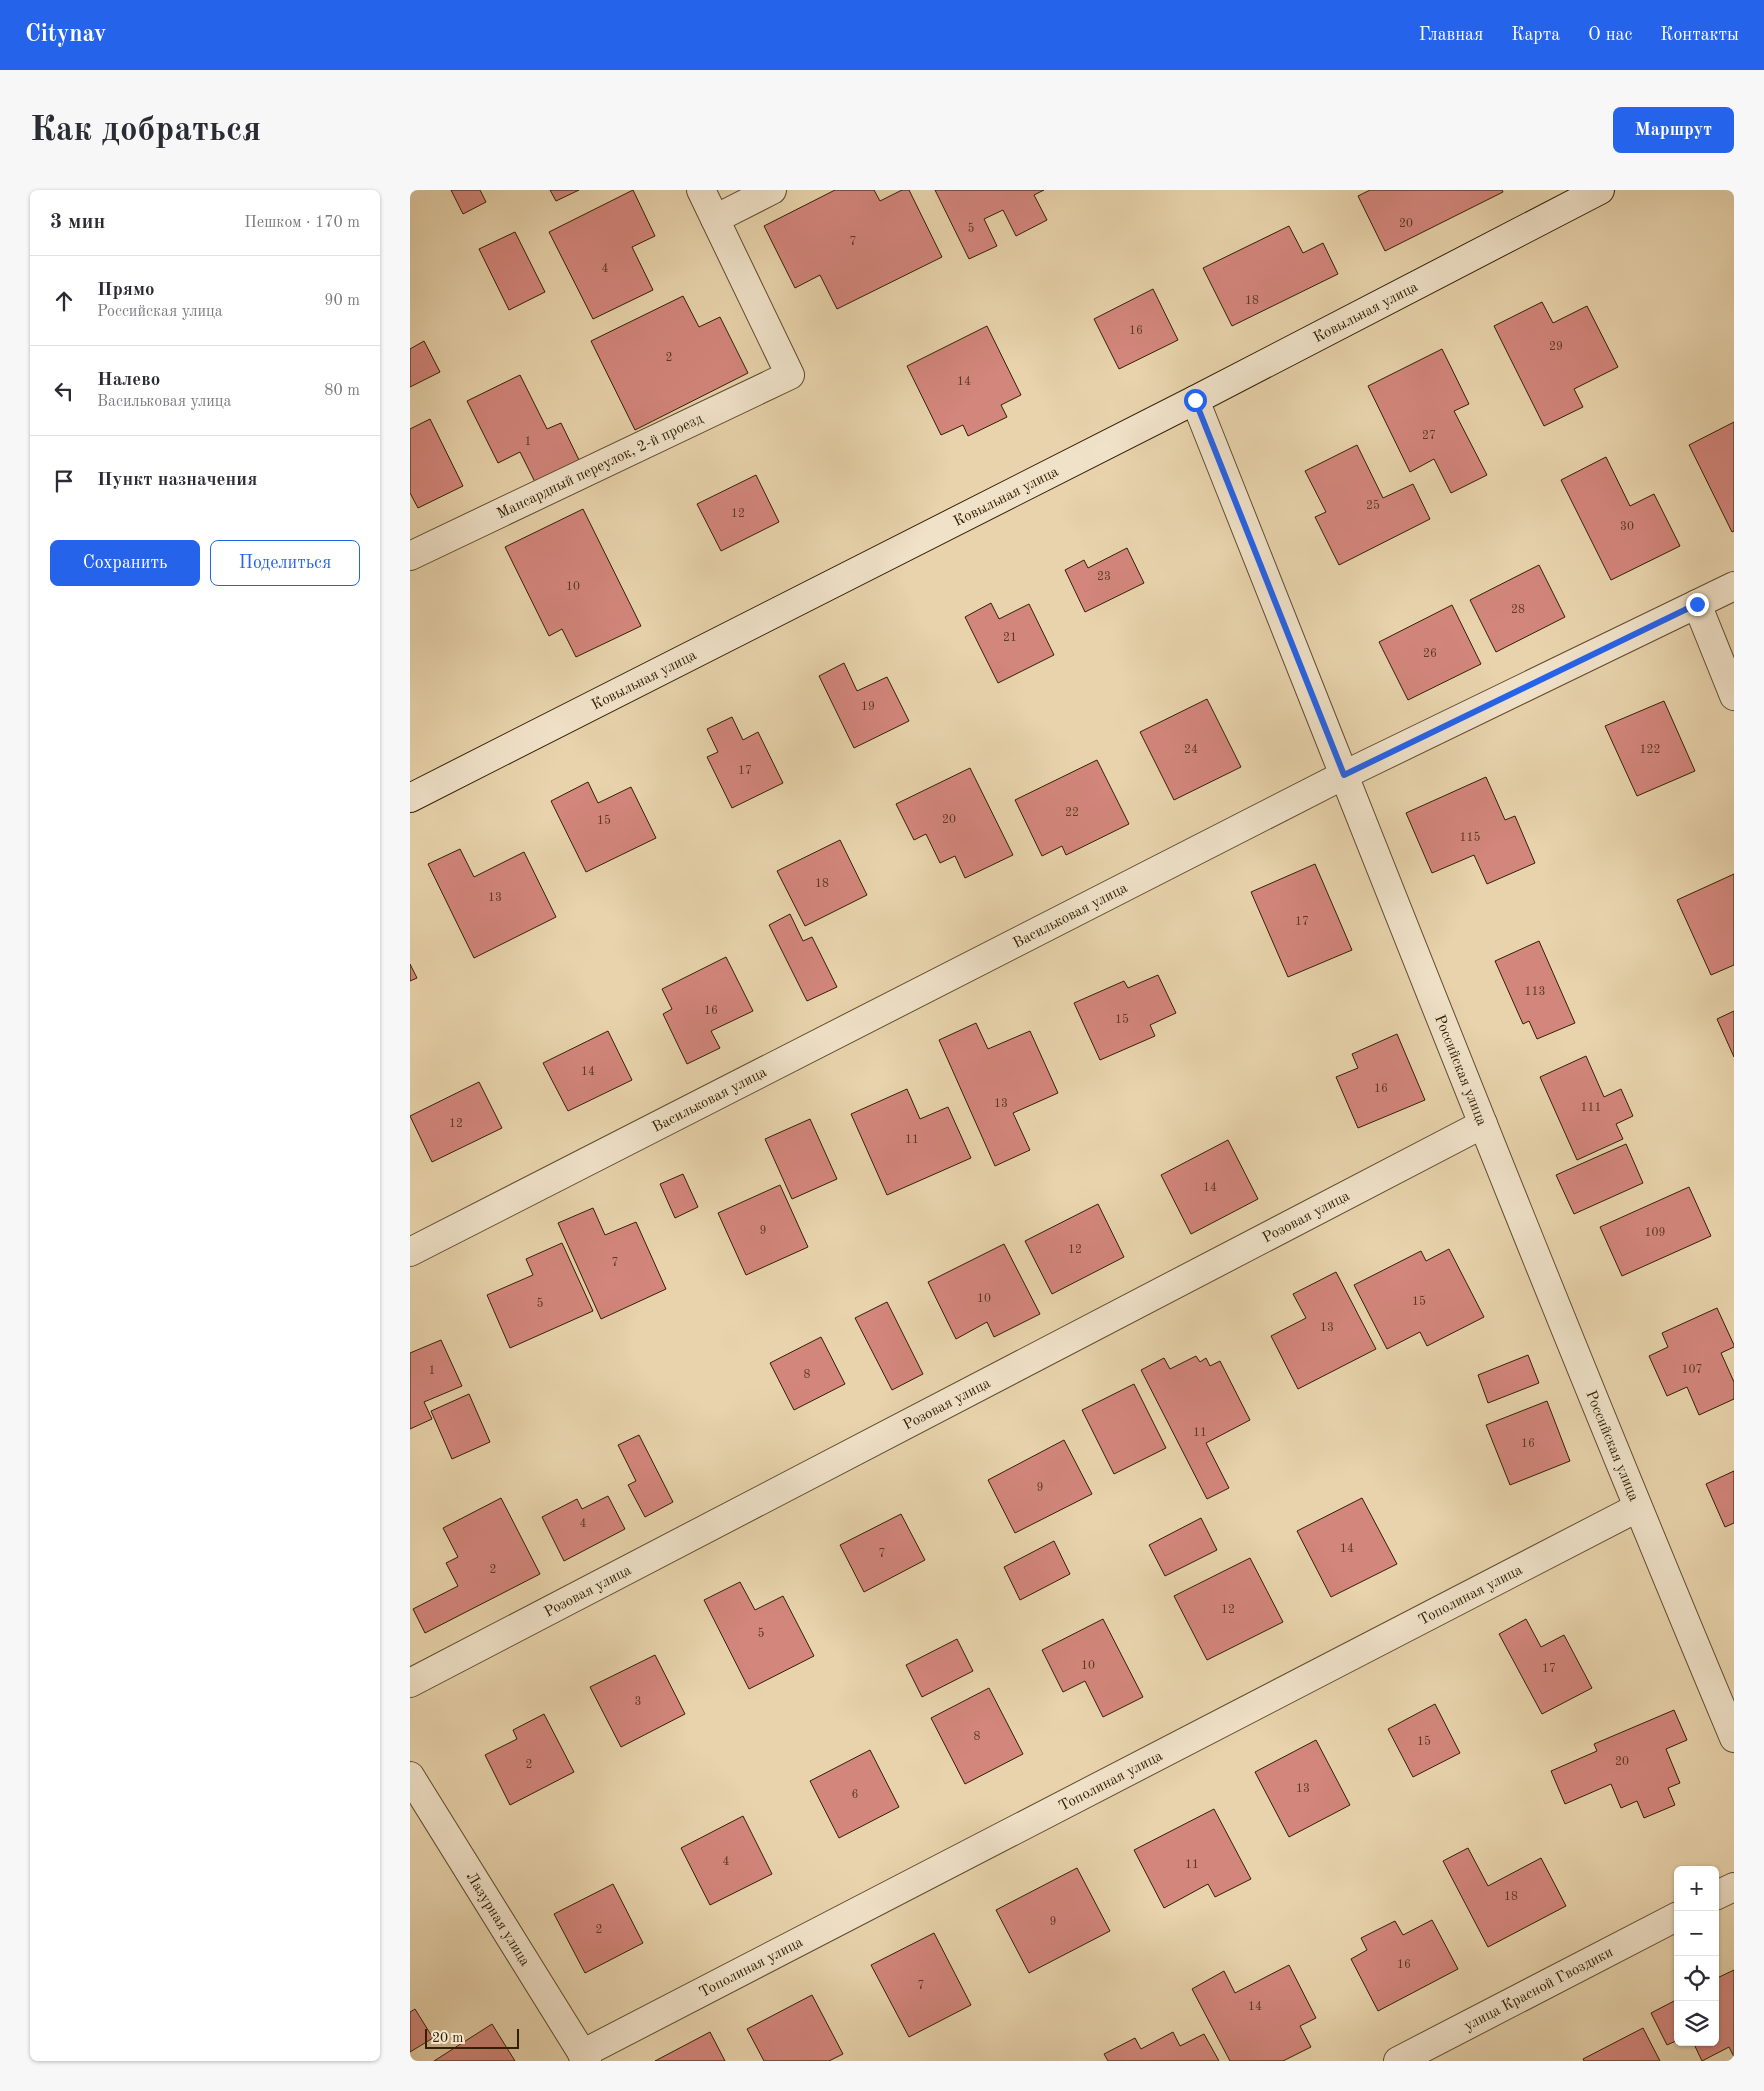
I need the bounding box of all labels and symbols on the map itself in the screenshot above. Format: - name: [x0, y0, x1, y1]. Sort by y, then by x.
- house number: 20: [1399, 218, 1413, 230]
- house number: 5: [968, 222, 975, 235]
- house number: 7: [850, 236, 856, 248]
- house number: 4: [602, 263, 609, 275]
- street label: Ковыльная улица: [1311, 280, 1421, 346]
- house number: 18: [1245, 295, 1259, 307]
- house number: 16: [1129, 325, 1143, 337]
- house number: 29: [1549, 341, 1563, 353]
- house number: 2: [666, 352, 672, 364]
- house number: 14: [957, 376, 971, 388]
- route start: [1184, 389, 1207, 412]
- street label: Мансардный переулок, 2-й проезд: [495, 411, 706, 522]
- house number: 27: [1422, 430, 1436, 442]
- house number: 1: [525, 436, 531, 448]
- street label: Ковыльная улица: [952, 464, 1062, 530]
- house number: 25: [1366, 499, 1380, 512]
- house number: 12: [731, 508, 745, 520]
- house number: 30: [1620, 521, 1634, 533]
- house number: 23: [1097, 571, 1111, 583]
- house number: 10: [566, 581, 580, 593]
- route end: [1686, 593, 1709, 616]
- house number: 28: [1511, 604, 1525, 616]
- house number: 21: [1003, 632, 1017, 644]
- street label: Ковыльная улица: [590, 648, 700, 714]
- house number: 26: [1423, 648, 1437, 660]
- house number: 19: [861, 701, 875, 713]
- house number: 24: [1184, 744, 1198, 756]
- house number: 122: [1640, 744, 1660, 756]
- house number: 17: [738, 765, 752, 777]
- house number: 22: [1065, 807, 1079, 819]
- house number: 15: [597, 814, 611, 827]
- house number: 20: [942, 814, 956, 826]
- house number: 115: [1460, 831, 1480, 844]
- house number: 18: [815, 878, 829, 890]
- street label: Васильковая улица: [1011, 881, 1131, 952]
- house number: 13: [488, 892, 502, 904]
- house number: 17: [1295, 916, 1309, 928]
- house number: 113: [1525, 986, 1545, 998]
- house number: 16: [704, 1005, 718, 1017]
- house number: 15: [1115, 1013, 1129, 1026]
- street label: Российская улица: [1431, 1013, 1489, 1129]
- street label: Васильковая улица: [650, 1065, 770, 1136]
- house number: 14: [581, 1066, 595, 1078]
- house number: 16: [1374, 1083, 1388, 1095]
- house number: 13: [994, 1098, 1008, 1110]
- house number: 111: [1581, 1102, 1601, 1114]
- house number: 12: [449, 1118, 463, 1130]
- house number: 11: [905, 1134, 919, 1146]
- house number: 14: [1203, 1182, 1217, 1194]
- street label: Розовая улица: [1260, 1189, 1353, 1246]
- house number: 9: [760, 1225, 766, 1237]
- house number: 109: [1645, 1227, 1665, 1239]
- house number: 12: [1068, 1244, 1082, 1256]
- house number: 7: [612, 1257, 618, 1269]
- house number: 10: [977, 1293, 991, 1305]
- house number: 15: [1412, 1295, 1426, 1308]
- house number: 5: [537, 1297, 544, 1310]
- house number: 13: [1320, 1322, 1334, 1334]
- house number: 107: [1682, 1364, 1702, 1376]
- house number: 1: [429, 1365, 435, 1377]
- house number: 8: [804, 1369, 811, 1381]
- street label: Розовая улица: [901, 1376, 994, 1434]
- street label: Российская улица: [1582, 1389, 1641, 1504]
- house number: 11: [1193, 1427, 1207, 1439]
- house number: 16: [1521, 1438, 1535, 1450]
- house number: 9: [1037, 1482, 1043, 1494]
- house number: 4: [580, 1518, 587, 1530]
- house number: 14: [1340, 1543, 1354, 1555]
- house number: 7: [879, 1548, 885, 1560]
- street label: Тополиная улица: [1416, 1562, 1526, 1629]
- street label: Розовая улица: [542, 1563, 635, 1621]
- house number: 2: [490, 1564, 496, 1576]
- house number: 12: [1221, 1604, 1235, 1616]
- house number: 5: [758, 1627, 765, 1640]
- house number: 10: [1081, 1660, 1095, 1672]
- house number: 17: [1542, 1663, 1556, 1675]
- house number: 3: [635, 1696, 641, 1708]
- house number: 8: [974, 1731, 981, 1743]
- house number: 15: [1417, 1735, 1431, 1748]
- street label: Тополиная улица: [1057, 1749, 1166, 1815]
- house number: 20: [1615, 1756, 1629, 1768]
- house number: 2: [526, 1759, 532, 1771]
- house number: 13: [1296, 1783, 1310, 1795]
- house number: 6: [852, 1789, 859, 1801]
- house number: 4: [723, 1856, 730, 1868]
- house number: 11: [1185, 1859, 1199, 1871]
- street label: Лазурная улица: [463, 1870, 532, 1970]
- house number: 18: [1504, 1891, 1518, 1903]
- house number: 9: [1050, 1916, 1056, 1928]
- house number: 2: [596, 1924, 602, 1936]
- street label: Тополиная улица: [697, 1935, 806, 2001]
- street label: улица Красной Гвоздики: [1462, 1945, 1616, 2034]
- house number: 16: [1397, 1959, 1411, 1971]
- house number: 7: [918, 1980, 924, 1992]
- house number: 14: [1248, 2001, 1262, 2013]
- scale bar: [425, 2026, 519, 2049]

